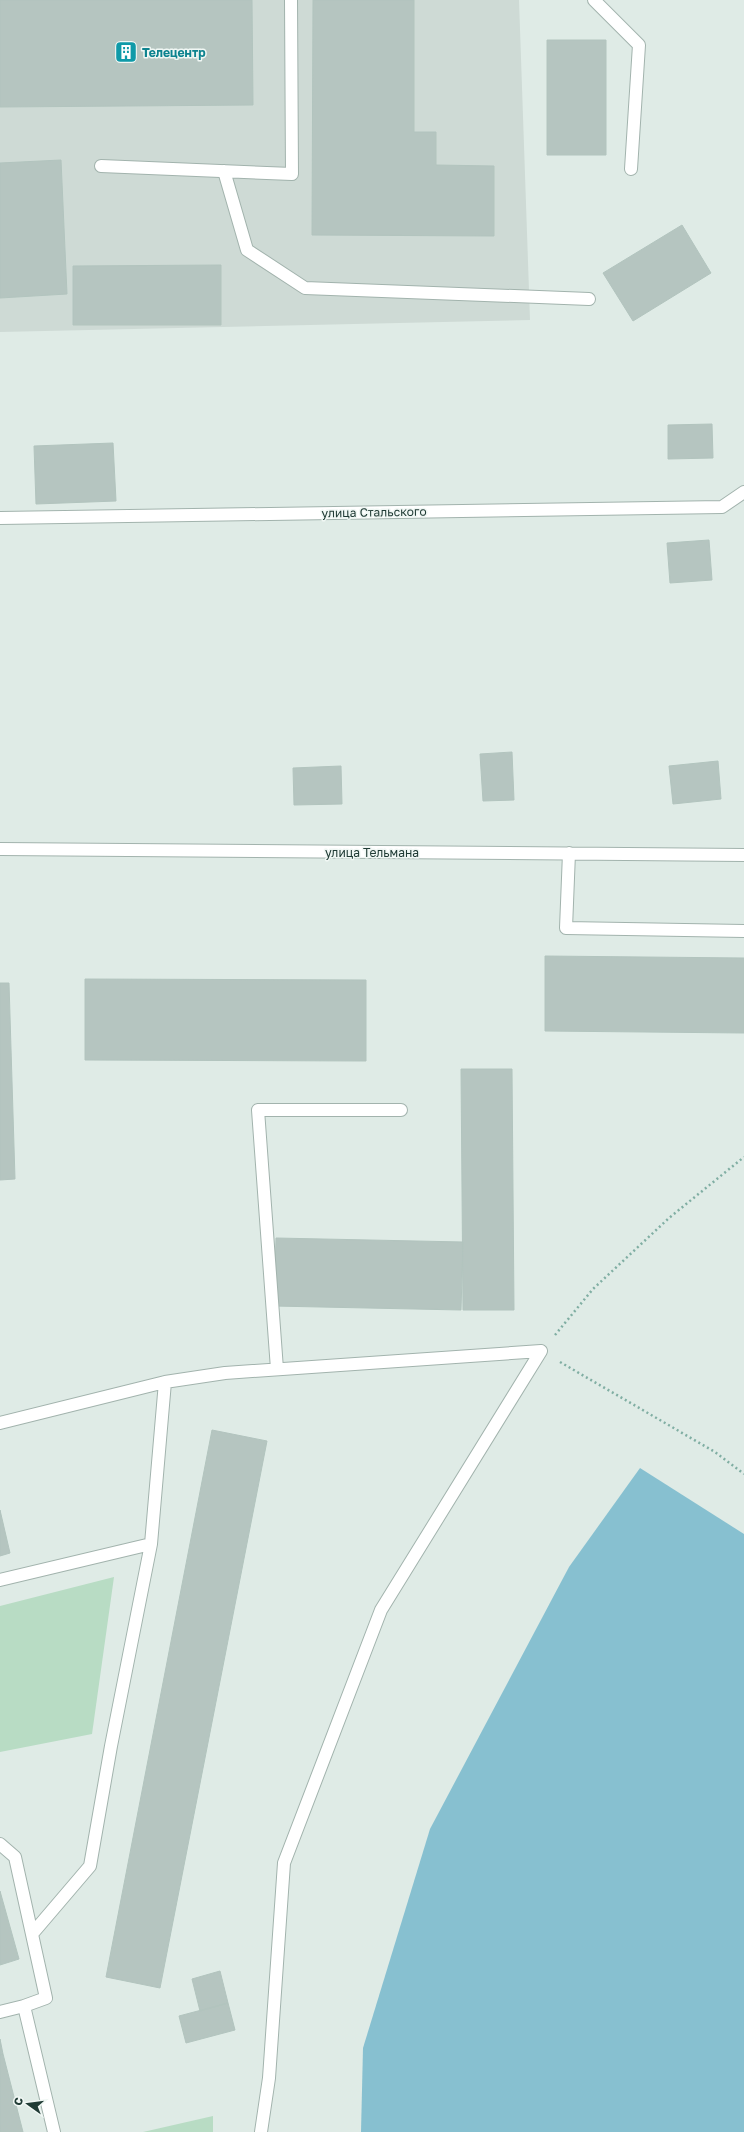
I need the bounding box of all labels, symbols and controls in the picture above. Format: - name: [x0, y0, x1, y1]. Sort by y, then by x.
- building icon: Телецентр: [113, 39, 139, 65]
- place label: Телецентр: [142, 45, 206, 60]
- street label: улица Стальского: [321, 504, 427, 520]
- street label: улица Тельмана: [325, 845, 419, 860]
- north arrow: [8, 2084, 48, 2124]
- text: С: [11, 2096, 25, 2107]

